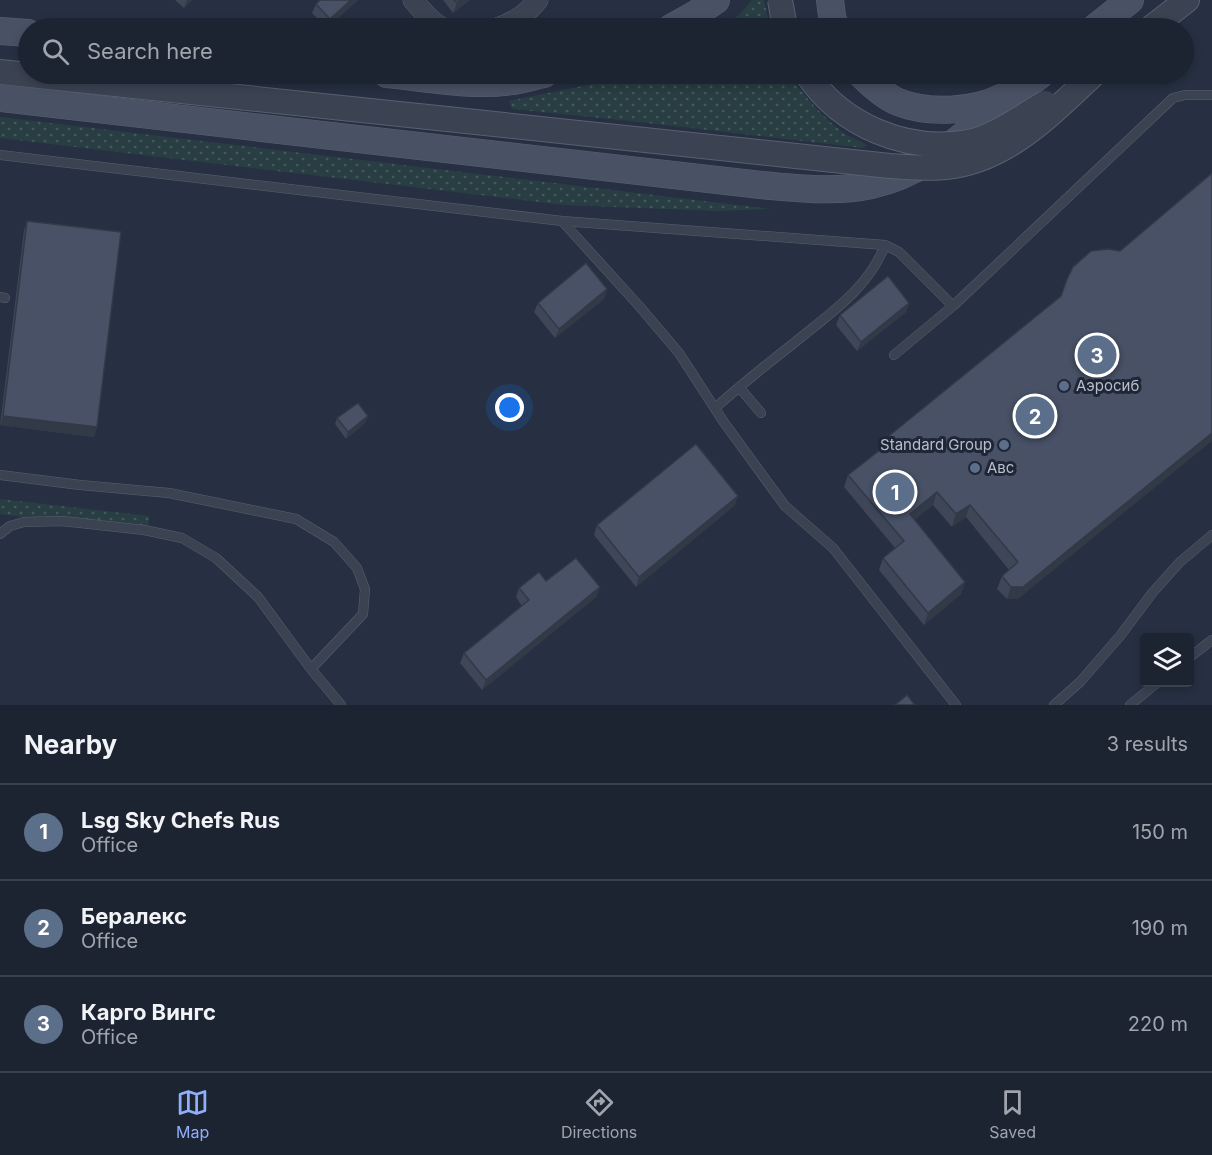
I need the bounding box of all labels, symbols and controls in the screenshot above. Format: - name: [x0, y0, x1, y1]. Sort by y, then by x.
- search box: [18, 18, 1194, 84]
- icon: search: [39, 35, 72, 68]
- text: Search here: [87, 38, 213, 64]
- pin: 3: [1078, 332, 1116, 378]
- place label: Аэросиб: [1076, 376, 1139, 395]
- marker: Аэросиб: [1057, 379, 1071, 393]
- your location: [495, 393, 524, 422]
- pin: 2: [1016, 394, 1054, 438]
- place label: Standard Group: [880, 435, 992, 454]
- marker: Standard Group: [997, 438, 1011, 452]
- place label: Авс: [987, 458, 1014, 477]
- marker: Авс: [968, 461, 982, 475]
- pin: 1: [876, 470, 914, 514]
- map controls: [1140, 633, 1194, 687]
- button: layers: [1140, 633, 1194, 687]
- text: Nearby: [24, 729, 117, 760]
- text: 3 results: [1107, 732, 1188, 756]
- text: Lsg Sky Chefs Rus: [81, 807, 280, 833]
- text: 1: [39, 820, 48, 844]
- text: 150 m: [1132, 820, 1188, 844]
- text: Office: [81, 833, 138, 857]
- text: Бералекс: [81, 903, 187, 929]
- text: 2: [37, 916, 50, 940]
- text: 190 m: [1132, 916, 1188, 940]
- text: Office: [81, 929, 138, 953]
- text: Карго Вингс: [81, 999, 216, 1025]
- text: 3: [37, 1012, 50, 1036]
- text: 220 m: [1128, 1012, 1188, 1036]
- text: Office: [81, 1025, 138, 1049]
- tab: Map: [176, 1086, 209, 1142]
- tab: Directions: [561, 1086, 637, 1142]
- tab: Saved: [989, 1086, 1036, 1142]

